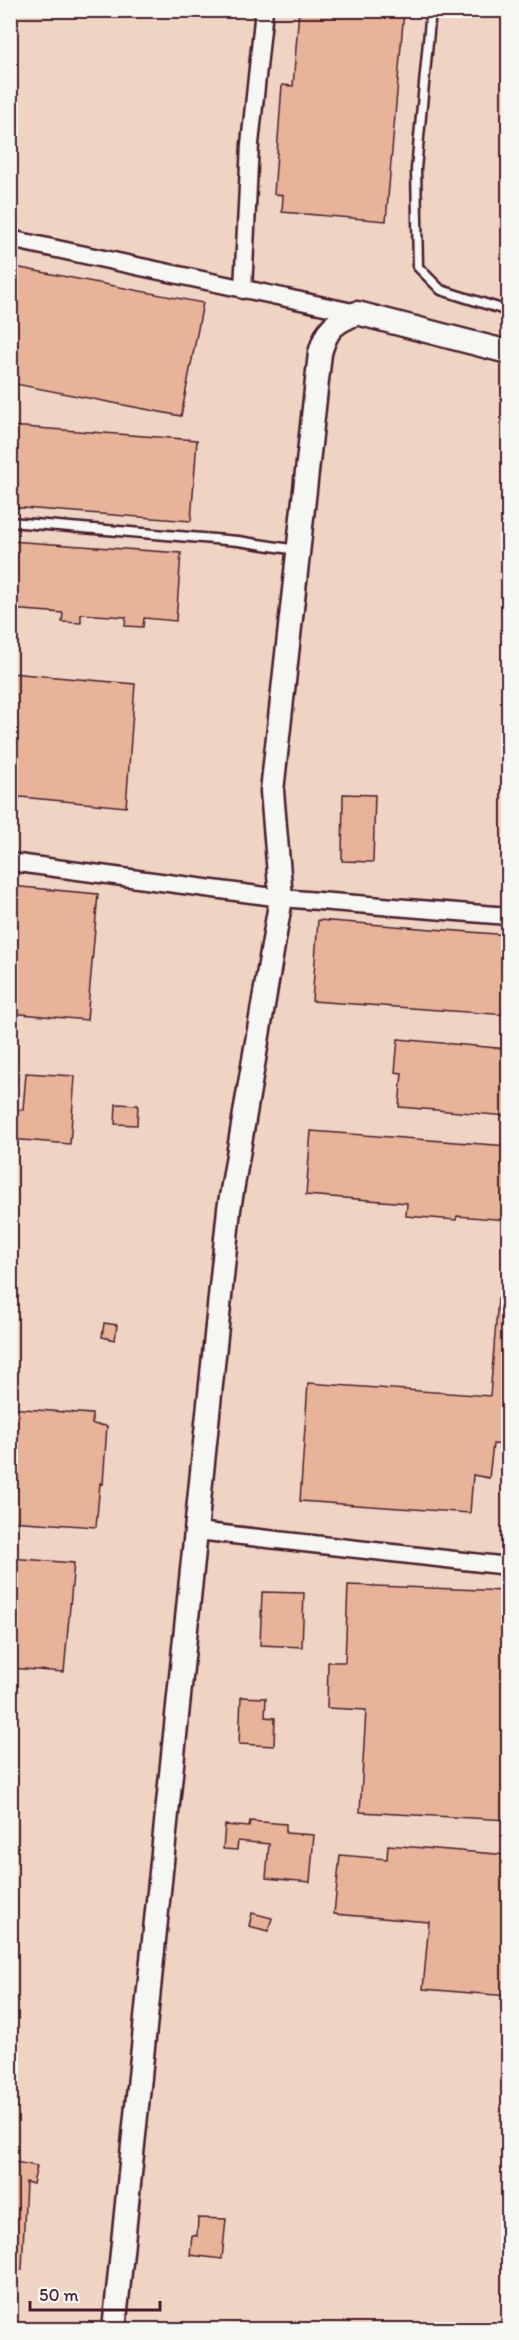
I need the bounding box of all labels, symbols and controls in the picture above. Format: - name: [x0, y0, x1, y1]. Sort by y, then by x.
- scale bar: [30, 2274, 160, 2312]
- text: 50 m: [39, 2284, 79, 2306]

